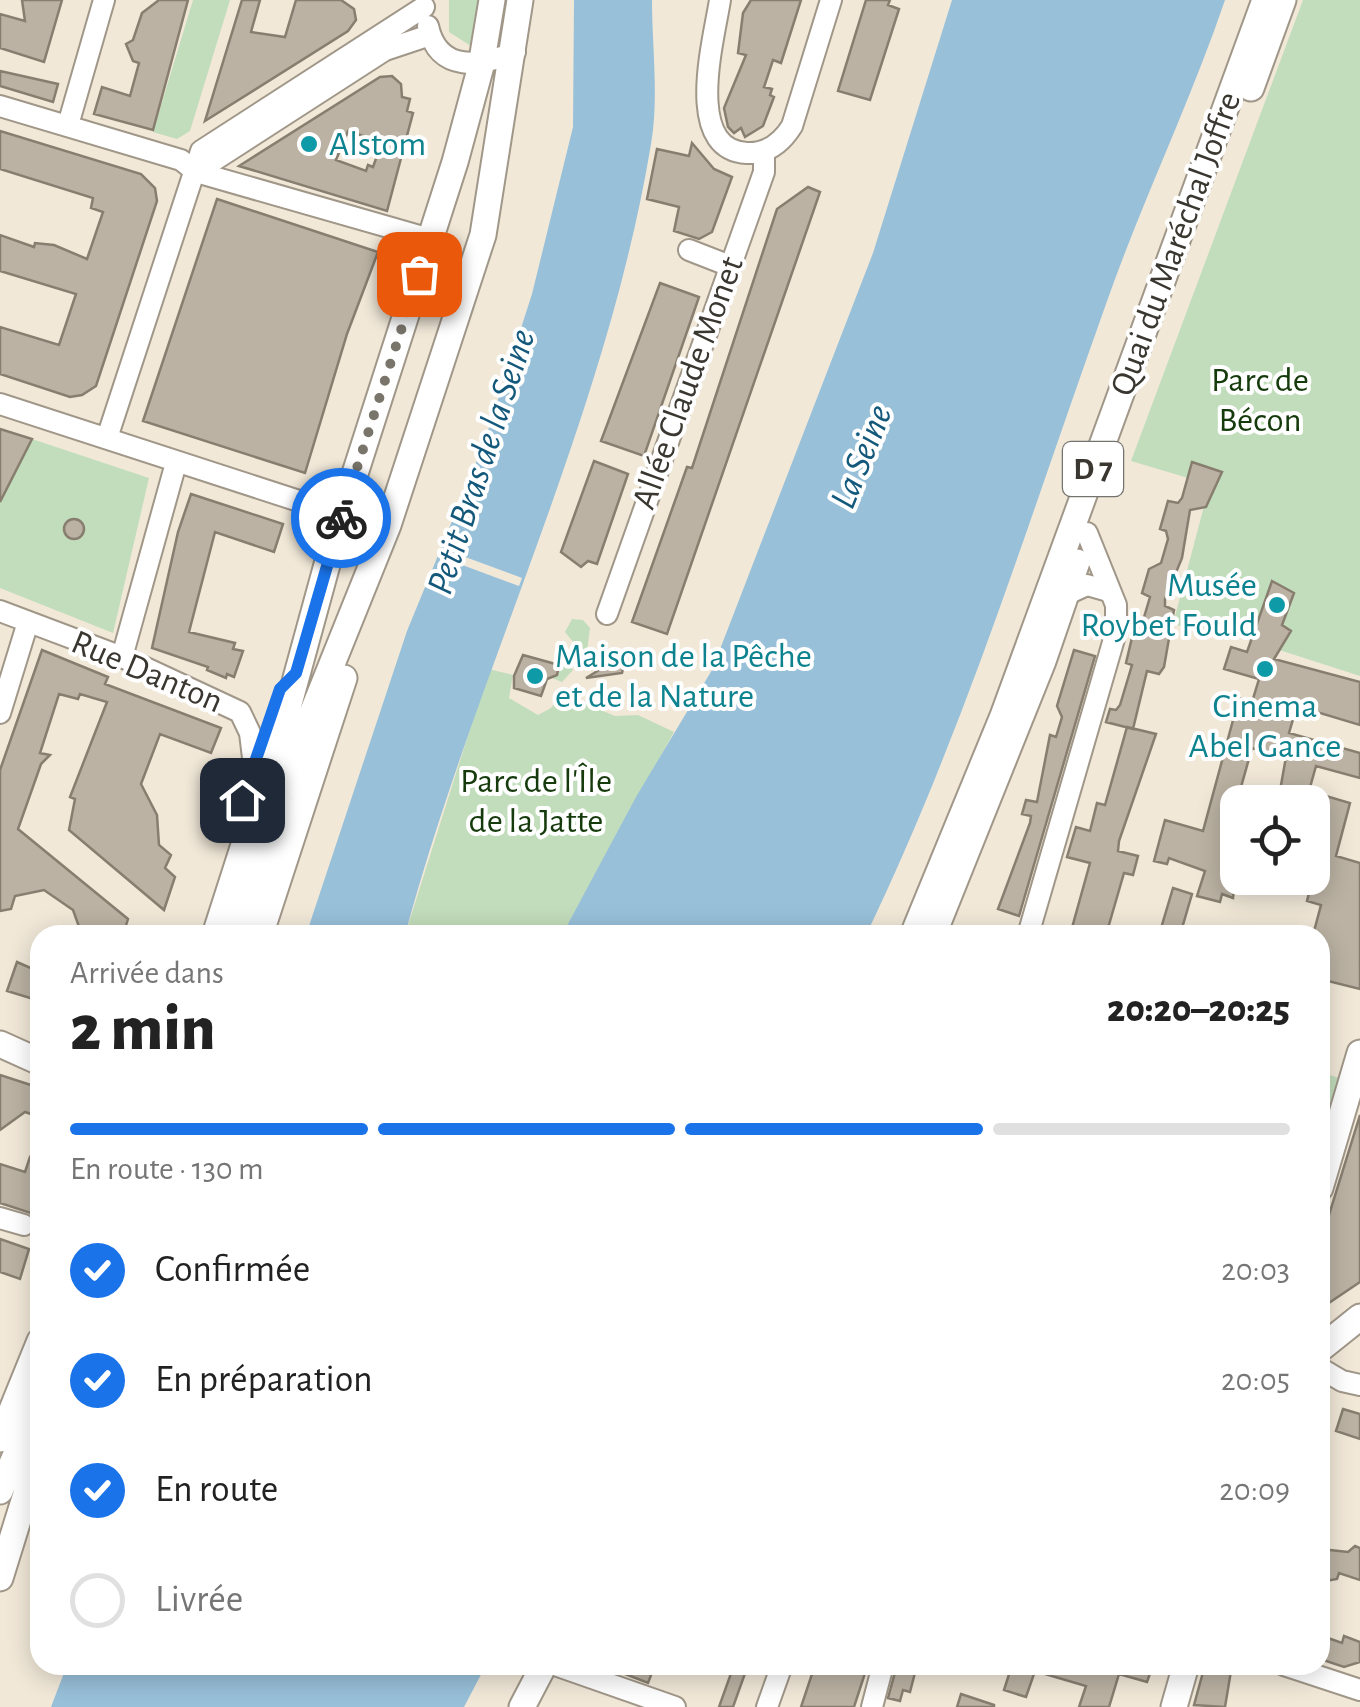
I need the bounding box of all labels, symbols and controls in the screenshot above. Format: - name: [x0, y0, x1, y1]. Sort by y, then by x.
- street label: Quai du Maréchal Joffre: [1105, 87, 1247, 401]
- place label: Alstom: [329, 127, 426, 162]
- marker: Alstom: [298, 133, 320, 155]
- pin: [377, 232, 462, 317]
- icon: bag: [392, 247, 447, 302]
- street label: Allée Claude Monet: [626, 252, 750, 514]
- water label: Petit Bras de la Seine: [421, 325, 543, 599]
- park label: Parc de Bécon: [1211, 363, 1309, 438]
- water label: La Seine: [824, 400, 900, 514]
- road number: D 7: [1063, 442, 1123, 496]
- courier: [291, 468, 391, 568]
- icon: bike: [314, 491, 369, 546]
- place label: Musée Roybet Fould: [1080, 568, 1257, 643]
- marker: Musée Roybet Fould: [1266, 594, 1288, 616]
- street label: Rue Danton: [66, 625, 228, 719]
- place label: Maison de la Pêche et de la Nature: [555, 639, 812, 714]
- marker: Cinema Abel Gance: [1254, 658, 1276, 680]
- marker: Maison de la Pêche et de la Nature: [524, 665, 546, 687]
- place label: Cinema Abel Gance: [1189, 689, 1341, 764]
- pin: [200, 758, 285, 843]
- park label: Parc de l'Île de la Jatte: [460, 762, 612, 839]
- icon: home: [215, 773, 270, 828]
- map controls: [1220, 785, 1330, 895]
- button: locate: [1220, 785, 1330, 895]
- text: Arrivée dans: [70, 957, 224, 989]
- text: 20:20–20:25: [1107, 991, 1290, 1029]
- text: 2 min: [70, 997, 216, 1062]
- text: En route · 130 m: [70, 1153, 264, 1185]
- icon: check: [70, 1243, 125, 1298]
- text: Confirmée: [155, 1251, 310, 1289]
- text: 20:03: [1221, 1254, 1290, 1286]
- icon: check: [70, 1353, 125, 1408]
- text: En préparation: [155, 1361, 373, 1399]
- text: 20:05: [1221, 1364, 1290, 1396]
- icon: check: [70, 1463, 125, 1518]
- text: En route: [155, 1471, 278, 1509]
- text: 20:09: [1219, 1474, 1290, 1506]
- text: Livrée: [155, 1581, 243, 1619]

